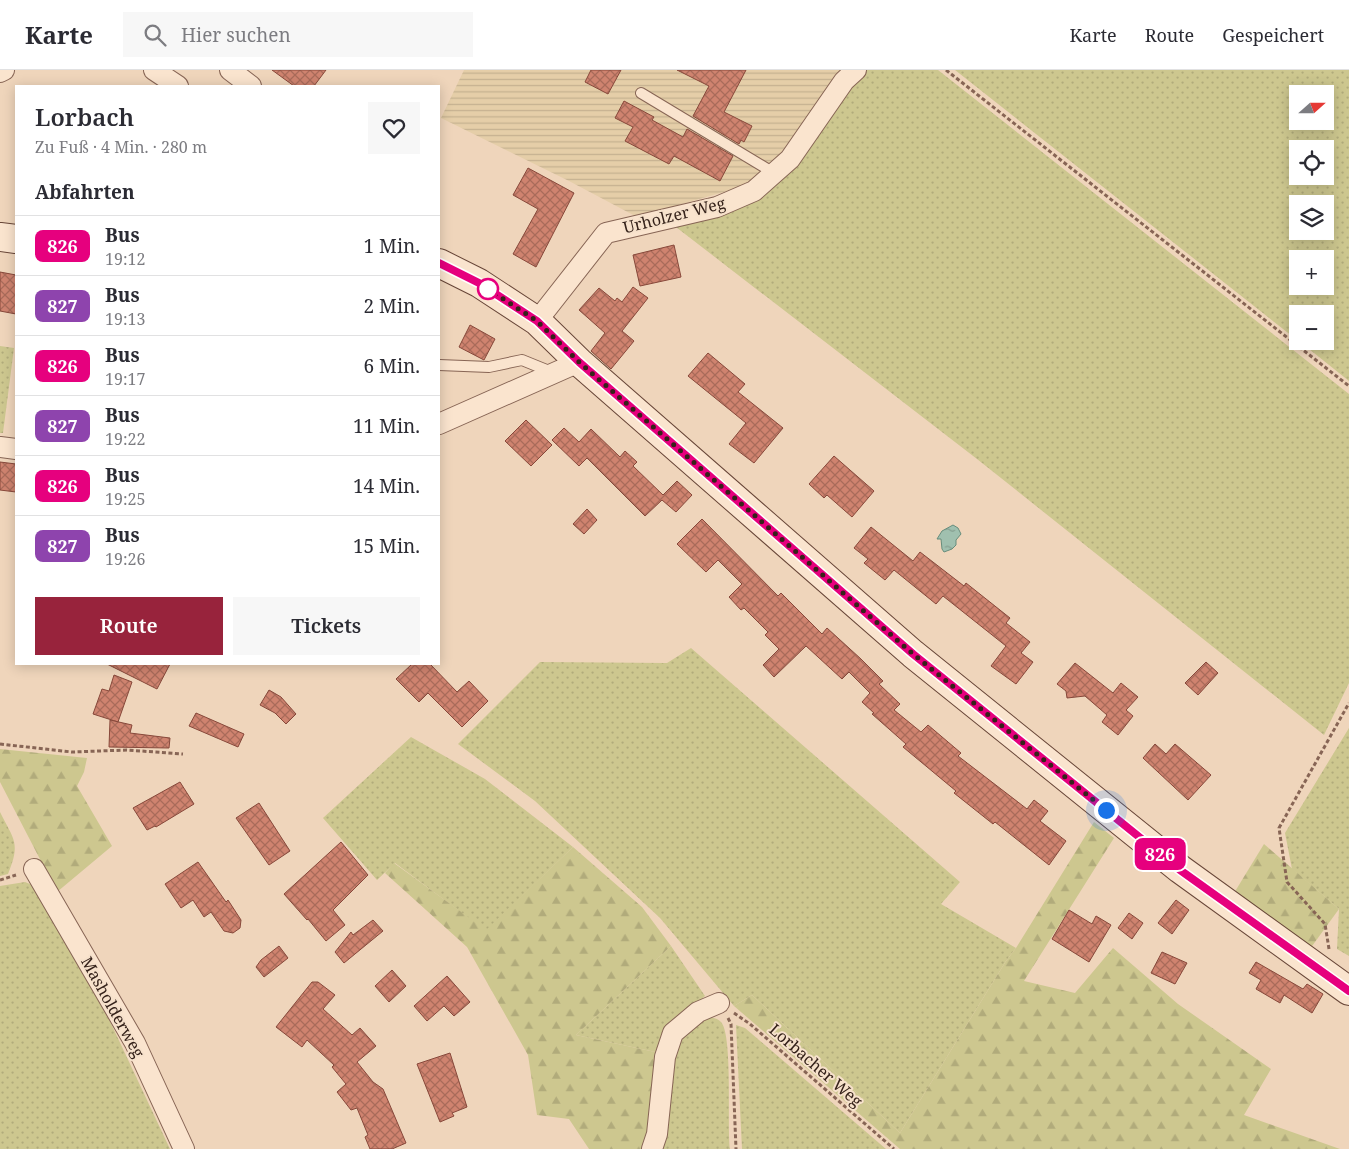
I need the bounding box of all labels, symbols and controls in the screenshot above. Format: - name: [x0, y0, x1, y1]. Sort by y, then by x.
- search box: [123, 12, 473, 57]
- text: Karte: [25, 18, 93, 51]
- icon: search: [141, 21, 169, 49]
- text: Hier suchen: [181, 22, 291, 48]
- text: Karte: [1069, 23, 1117, 47]
- text: Route: [1145, 23, 1194, 47]
- text: Gespeichert: [1222, 23, 1324, 47]
- north arrow: [1289, 85, 1334, 130]
- map controls: [1289, 85, 1334, 350]
- text: Lorbach: [35, 100, 134, 133]
- button: heart: [368, 102, 420, 154]
- text: Zu Fuß · 4 Min. · 280 m: [35, 136, 207, 158]
- button: locate: [1289, 140, 1334, 185]
- text: Abfahrten: [35, 179, 135, 205]
- street label: Urholzer Weg: [621, 192, 728, 238]
- button: layers: [1289, 195, 1334, 240]
- text: Bus: [105, 222, 140, 248]
- text: 1 Min.: [364, 233, 420, 259]
- text: 826: [47, 234, 78, 258]
- text: 19:12: [105, 248, 145, 270]
- button: +: [1289, 250, 1334, 295]
- unlabelled marker: [477, 278, 499, 300]
- text: Bus: [105, 282, 140, 308]
- text: 2 Min.: [364, 293, 420, 319]
- text: 827: [47, 294, 78, 318]
- button: −: [1289, 305, 1334, 350]
- text: 19:13: [105, 308, 145, 330]
- text: Bus: [105, 342, 140, 368]
- text: 6 Min.: [364, 353, 420, 379]
- text: 826: [47, 354, 78, 378]
- text: 19:17: [105, 368, 145, 390]
- text: Bus: [105, 402, 140, 428]
- text: 11 Min.: [353, 413, 420, 439]
- text: 827: [47, 414, 78, 438]
- text: 19:22: [105, 428, 145, 450]
- text: Bus: [105, 462, 140, 488]
- text: 14 Min.: [353, 473, 420, 499]
- text: 826: [47, 474, 78, 498]
- text: 19:25: [105, 488, 145, 510]
- text: Bus: [105, 522, 140, 548]
- text: 15 Min.: [353, 533, 420, 559]
- text: 827: [47, 534, 78, 558]
- text: 19:26: [105, 548, 145, 570]
- button: Route: [35, 597, 223, 655]
- button: Tickets: [233, 597, 420, 655]
- your location: [1094, 798, 1119, 823]
- line badge: 826: [1131, 838, 1189, 870]
- text: 826: [1145, 842, 1175, 866]
- street label: Masholderweg: [76, 952, 150, 1062]
- street label: Lorbacher Weg: [765, 1018, 868, 1112]

